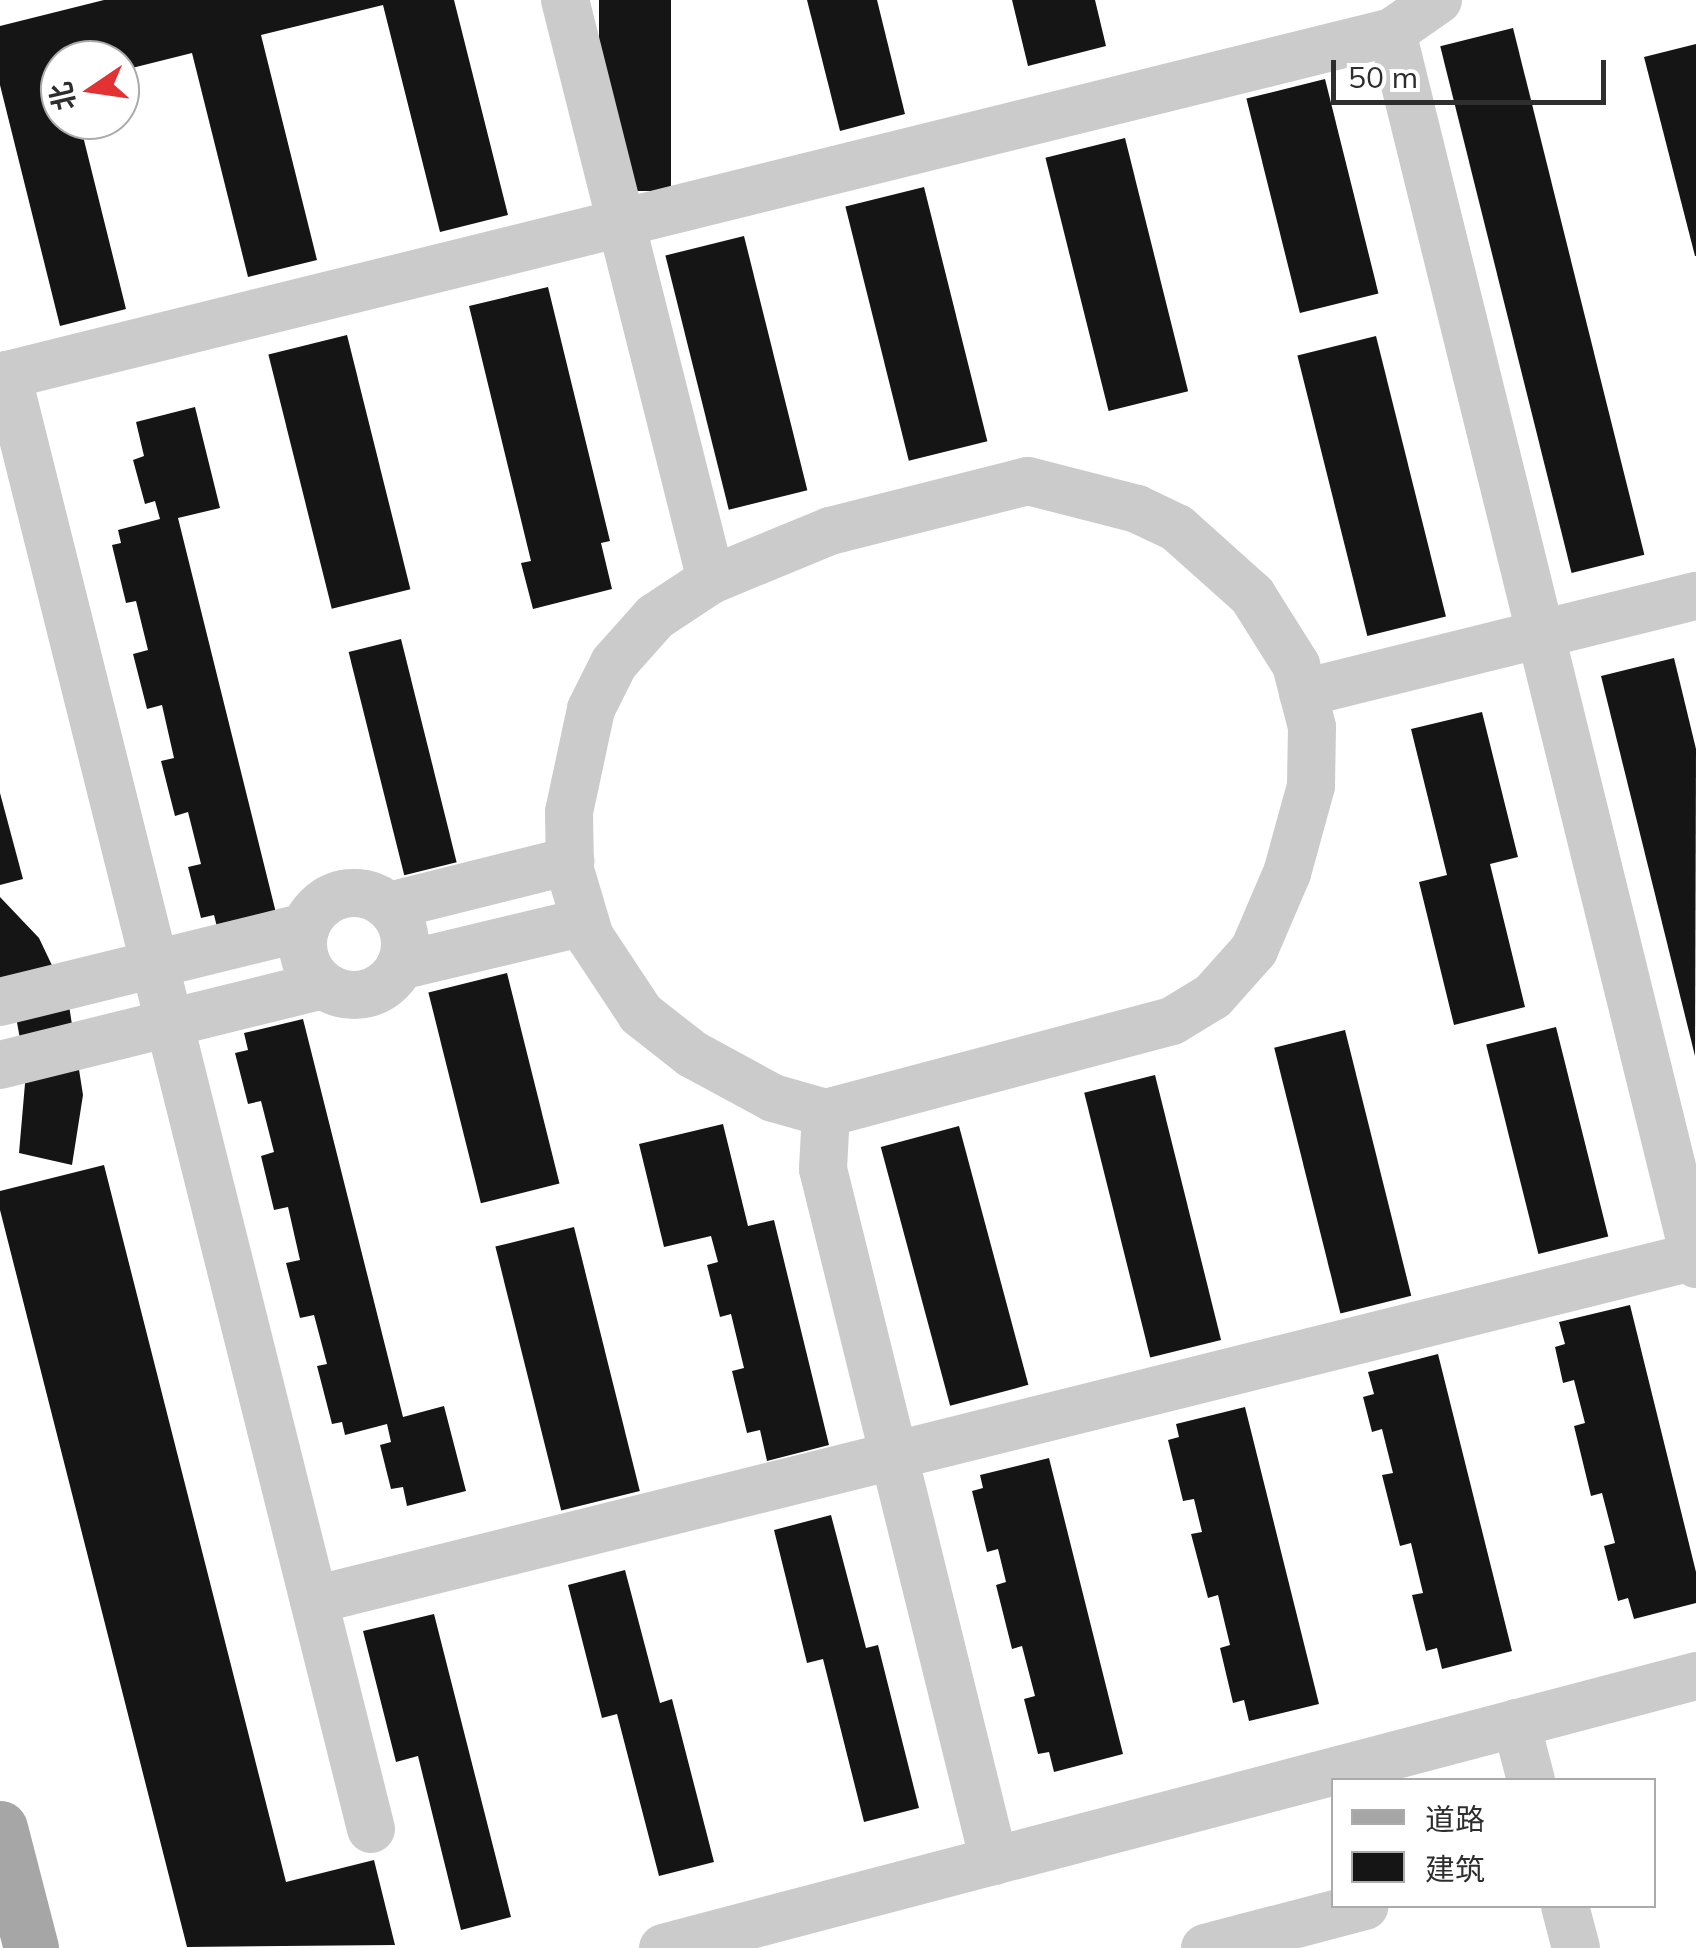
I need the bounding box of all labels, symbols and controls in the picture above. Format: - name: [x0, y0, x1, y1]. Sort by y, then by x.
- north arrow: [40, 40, 140, 140]
- scale bar: [1336, 40, 1611, 102]
- text: 50 m: [1348, 58, 1418, 96]
- text: 北: [42, 79, 82, 114]
- legend: [1331, 1778, 1656, 1908]
- text: 道路: [1425, 1800, 1485, 1838]
- text: 建筑: [1425, 1850, 1485, 1888]

